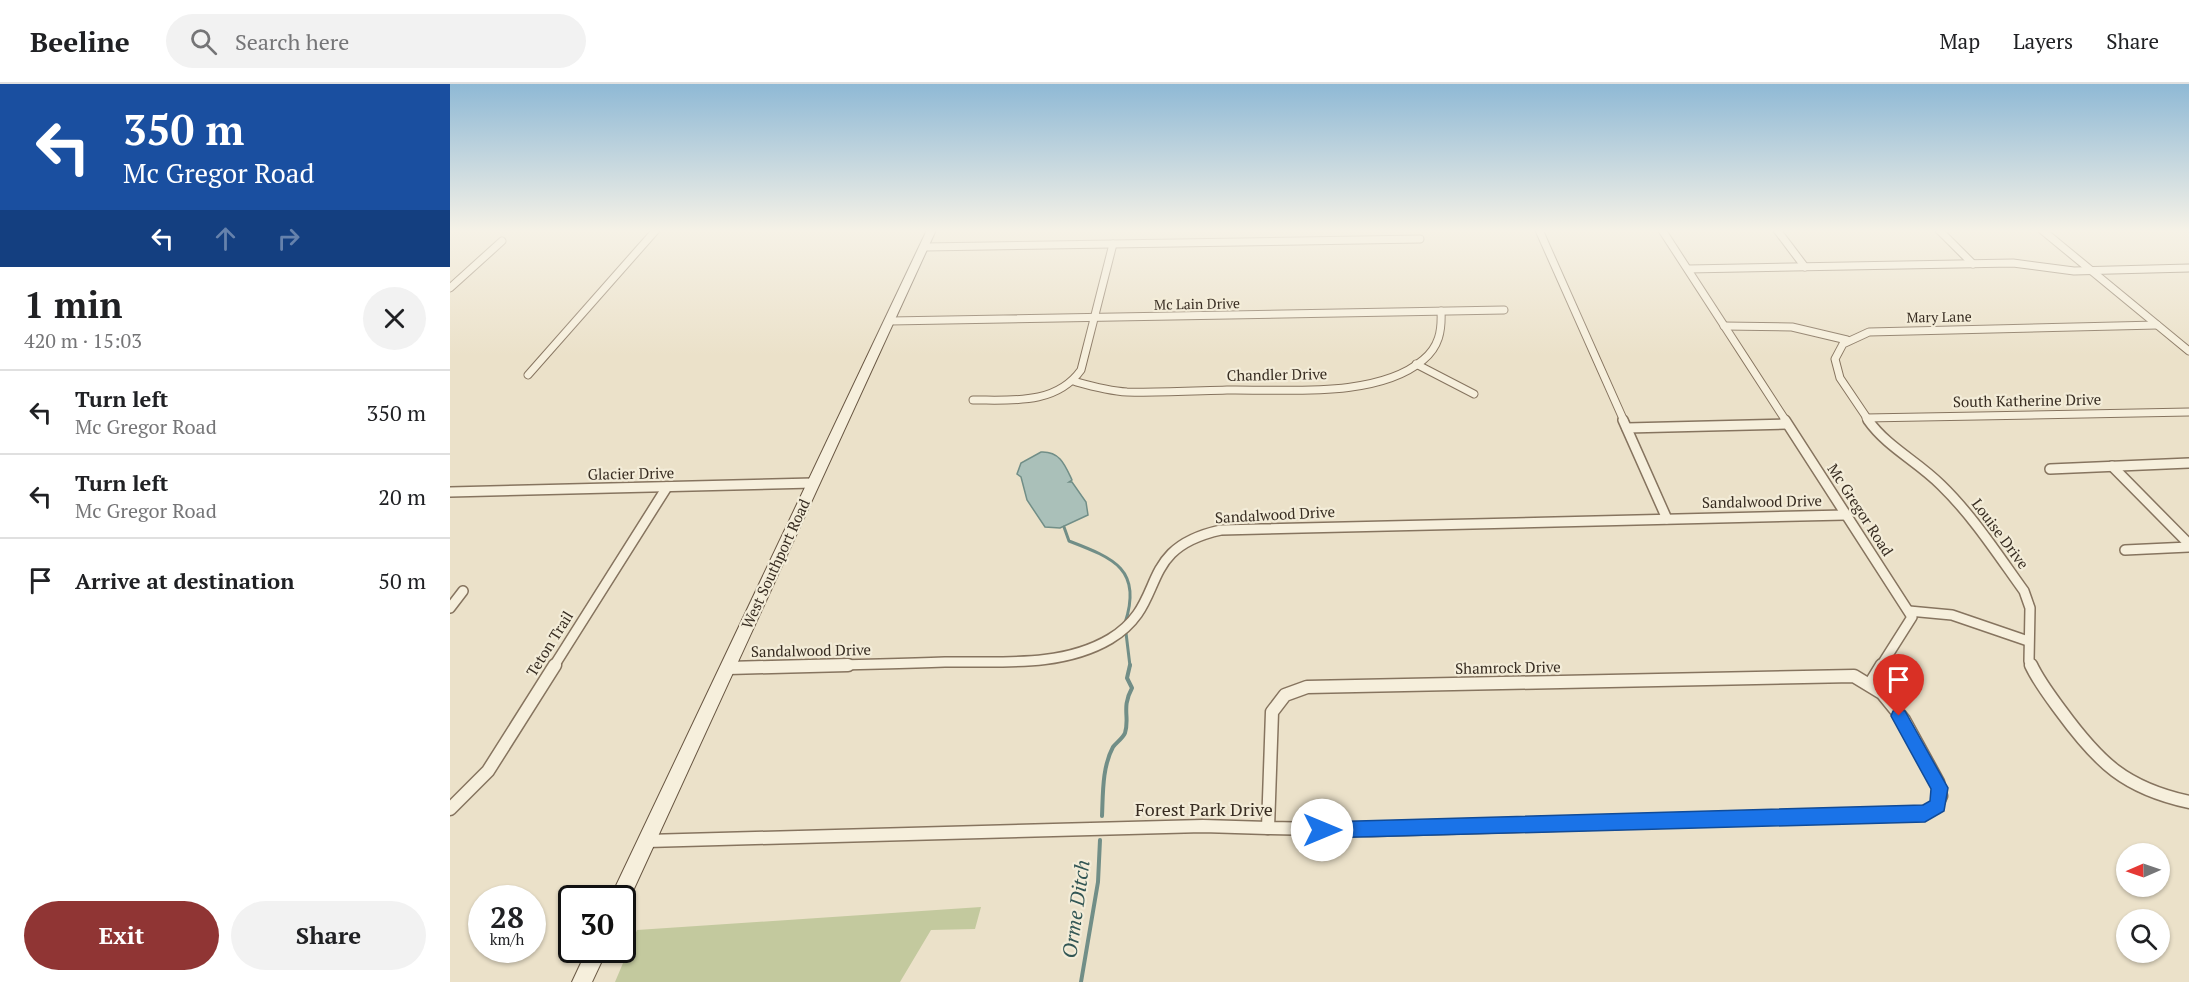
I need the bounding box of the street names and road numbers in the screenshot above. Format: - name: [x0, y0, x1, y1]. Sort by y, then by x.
- street label: Mc Lain Drive: [1154, 293, 1240, 314]
- street label: Mary Lane: [1906, 306, 1972, 327]
- street label: Chandler Drive: [1227, 363, 1327, 385]
- street label: South Katherine Drive: [1953, 389, 2101, 411]
- street label: Mc Gregor Road: [1823, 459, 1898, 559]
- street label: Glacier Drive: [587, 462, 674, 484]
- street label: Sandalwood Drive: [1702, 490, 1822, 512]
- street label: Louise Drive: [1968, 494, 2034, 573]
- street label: West Southport Road: [736, 496, 814, 632]
- street label: Sandalwood Drive: [1214, 501, 1335, 527]
- street label: Teton Trail: [521, 607, 577, 680]
- street label: Sandalwood Drive: [751, 639, 871, 661]
- street label: Shamrock Drive: [1455, 656, 1561, 678]
- street label: Forest Park Drive: [1135, 797, 1273, 821]

